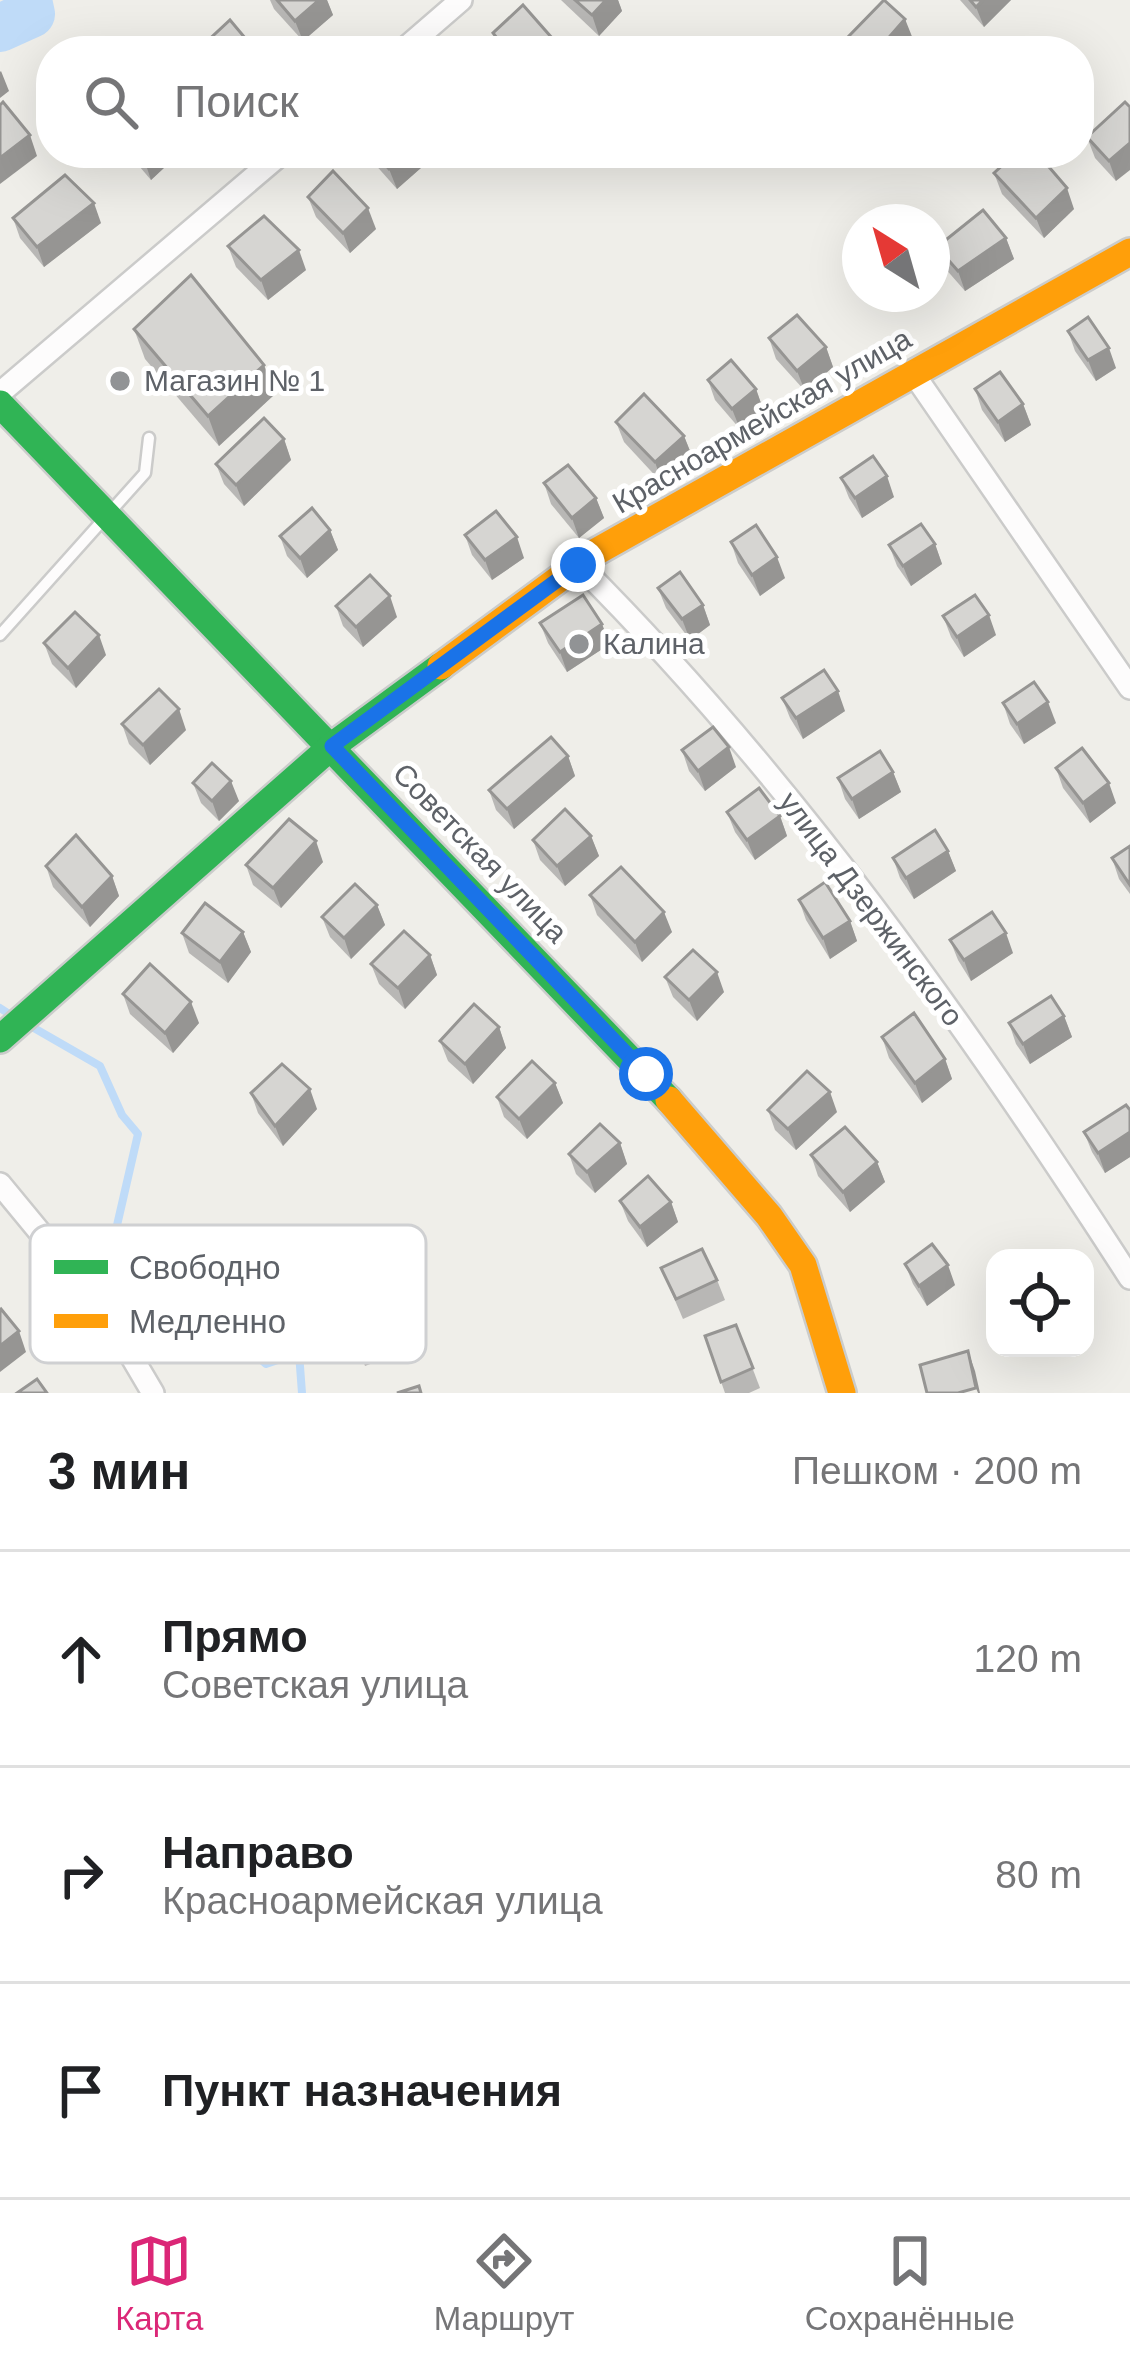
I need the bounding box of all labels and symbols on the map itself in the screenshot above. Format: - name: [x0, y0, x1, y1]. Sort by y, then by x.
- north arrow: [842, 204, 950, 312]
- street label: Красноармейская улица: [607, 321, 917, 520]
- place label: Магазин № 1: [144, 364, 325, 397]
- marker: Магазин № 1: [107, 368, 133, 394]
- route end: [551, 538, 605, 592]
- place label: Калина: [603, 627, 705, 660]
- marker: Калина: [566, 631, 592, 657]
- street label: Советская улица: [387, 756, 574, 949]
- street label: улица Дзержинского: [773, 785, 970, 1032]
- route start: [619, 1047, 673, 1101]
- legend: [30, 1225, 426, 1363]
- text: Свободно: [129, 1249, 281, 1286]
- text: Медленно: [129, 1303, 286, 1340]

